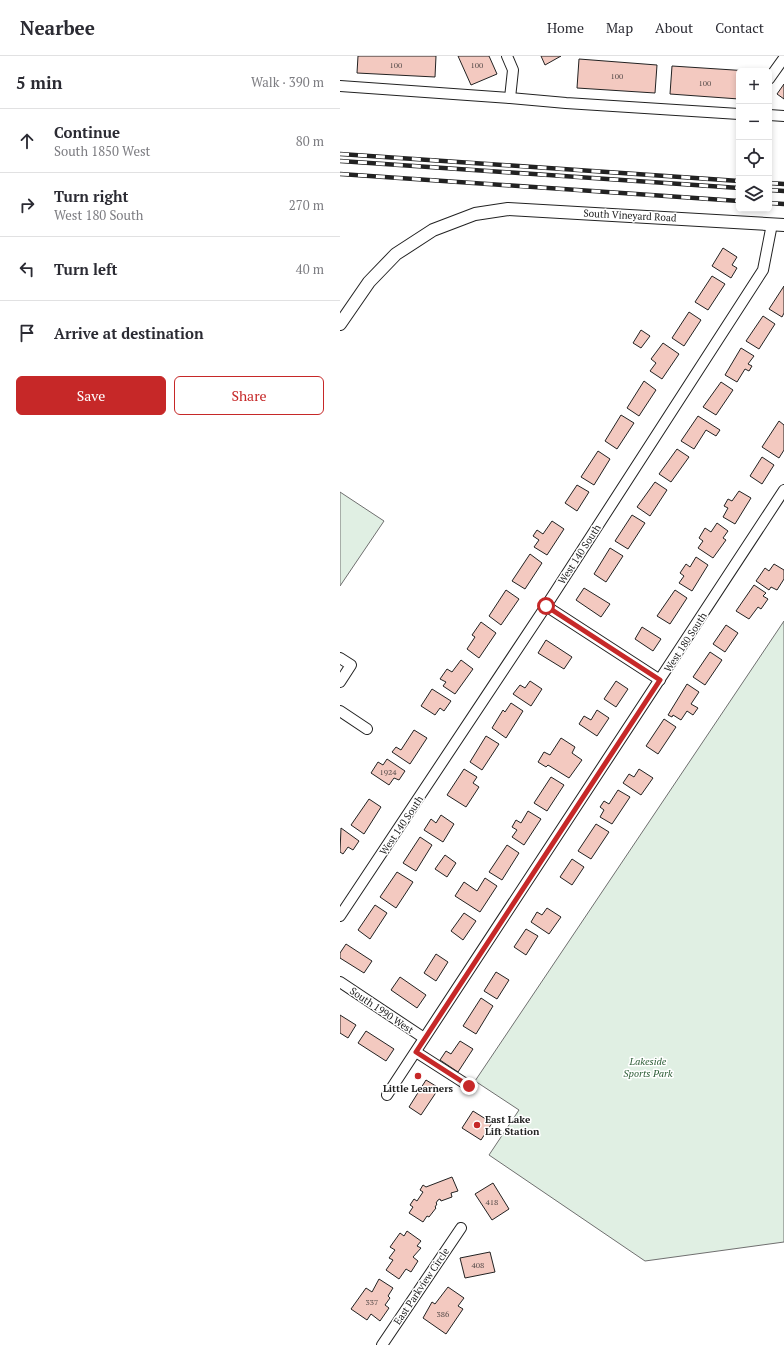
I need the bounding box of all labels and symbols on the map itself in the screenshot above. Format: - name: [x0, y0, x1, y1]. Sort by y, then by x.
- house number: 100: [390, 60, 402, 70]
- house number: 100: [471, 60, 483, 70]
- house number: 100: [611, 71, 623, 81]
- house number: 100: [699, 78, 711, 88]
- street label: South Vineyard Road: [583, 207, 677, 224]
- street label: West 140 South: [555, 522, 604, 587]
- route start: [537, 597, 555, 615]
- street label: West 180 South: [661, 610, 710, 675]
- house number: 1924: [379, 767, 397, 777]
- street label: West 140 South: [377, 793, 426, 857]
- street label: South 1990 West: [347, 984, 416, 1037]
- park label: Lakeside Sports Park: [623, 1055, 673, 1080]
- marker: Little Learners: [413, 1071, 423, 1081]
- route end: [460, 1077, 478, 1095]
- place label: Little Learners: [383, 1082, 454, 1095]
- place label: East Lake Lift Station: [485, 1113, 540, 1138]
- marker: East Lake Lift Station: [472, 1120, 482, 1130]
- house number: 418: [486, 1197, 498, 1207]
- street label: East Parkview Circle: [391, 1245, 452, 1327]
- house number: 408: [472, 1260, 484, 1270]
- house number: 337: [366, 1297, 378, 1307]
- house number: 386: [437, 1309, 450, 1319]

